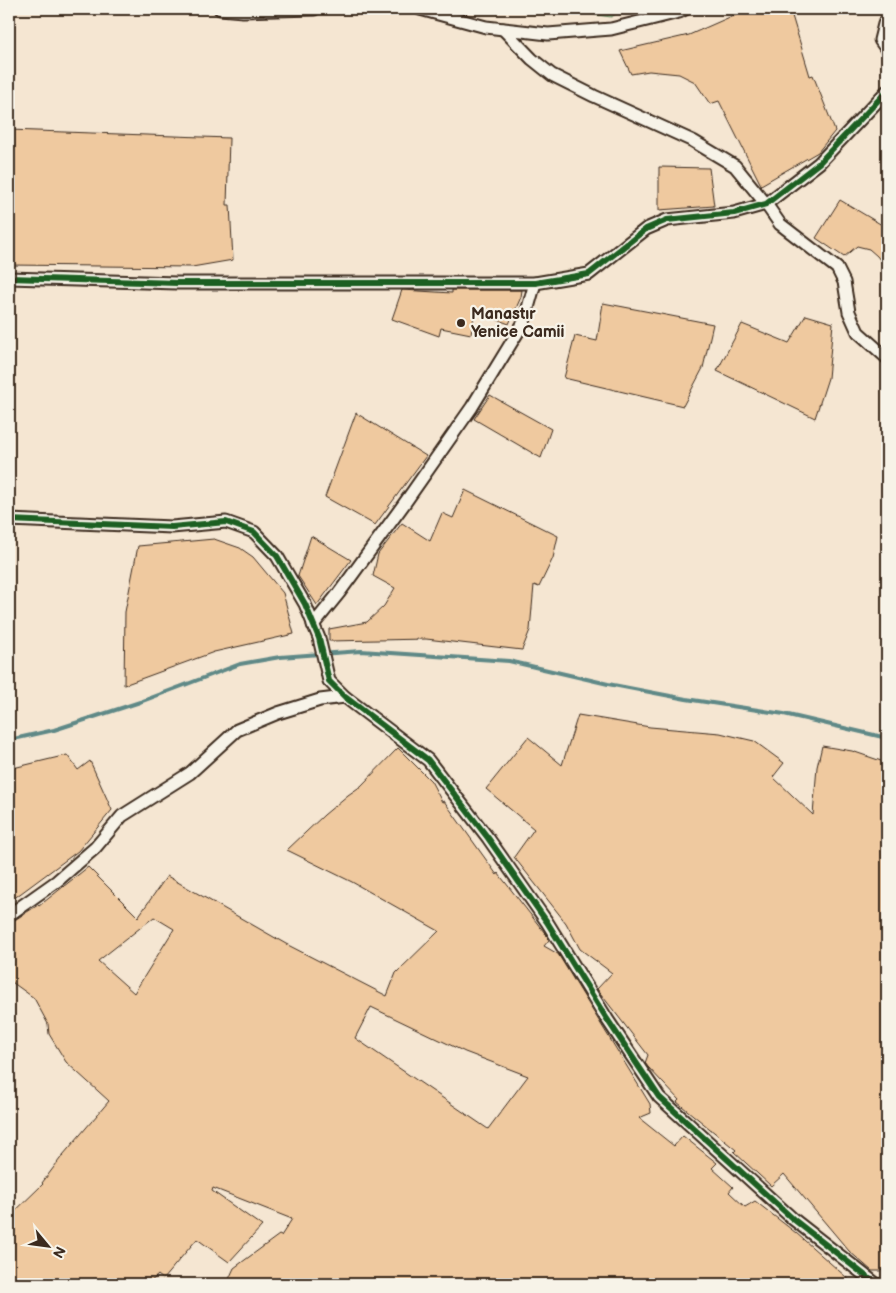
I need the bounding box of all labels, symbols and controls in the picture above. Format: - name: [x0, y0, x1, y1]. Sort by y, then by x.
- place label: Manastır Yenice Camii: [471, 305, 564, 342]
- marker: Manastır Yenice Camii: [455, 317, 467, 329]
- north arrow: [22, 1220, 72, 1270]
- text: N: [49, 1243, 69, 1261]

